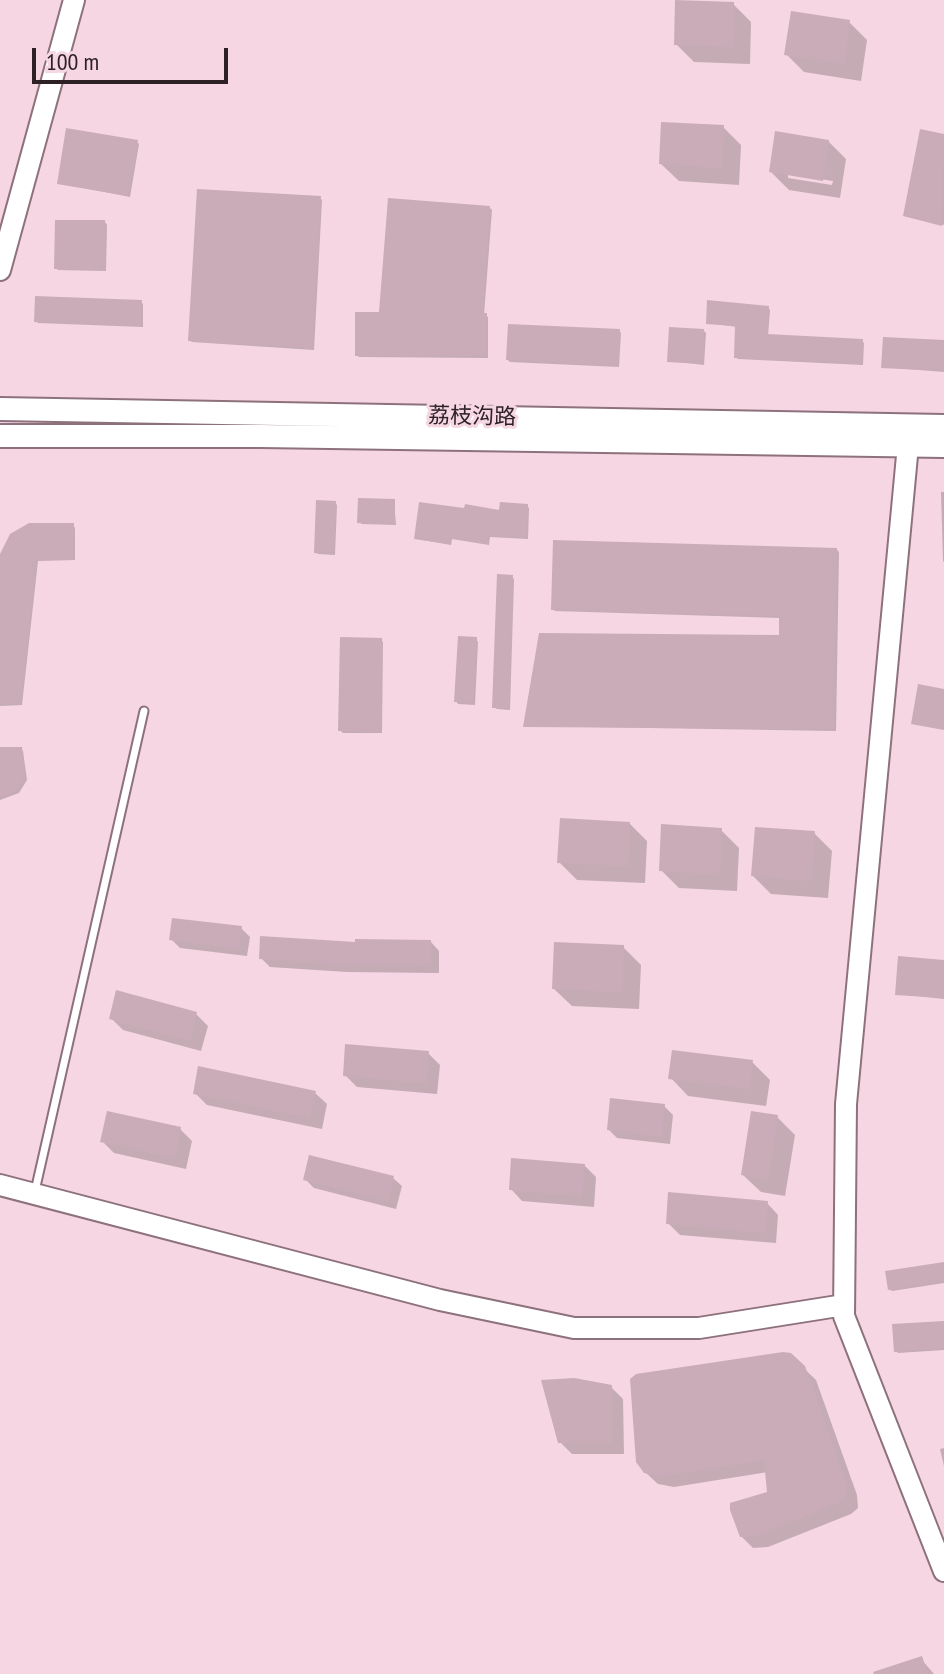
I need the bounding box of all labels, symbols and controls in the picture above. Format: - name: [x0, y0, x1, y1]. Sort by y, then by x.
- scale bar: [36, 32, 232, 82]
- text: 100 m: [46, 46, 99, 77]
- street label: 荔枝沟路: [428, 403, 516, 431]

